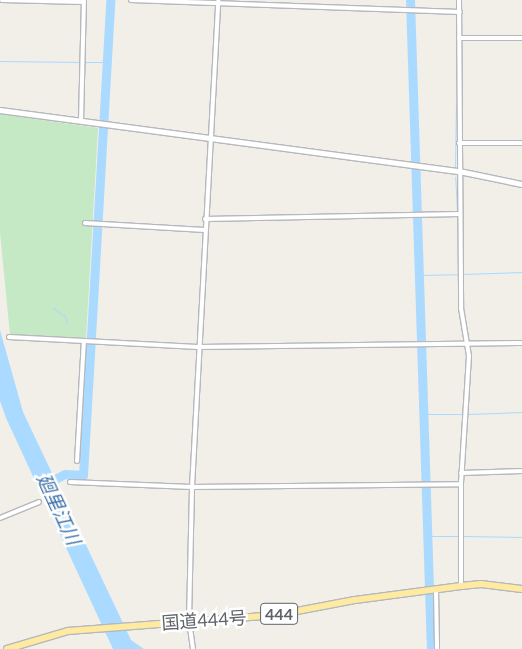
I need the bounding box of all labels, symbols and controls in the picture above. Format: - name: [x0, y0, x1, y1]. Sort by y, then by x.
- water label: 廻里江川: [33, 470, 85, 548]
- road number: 444: [259, 600, 299, 628]
- street label: 国道444号: [161, 606, 247, 634]

